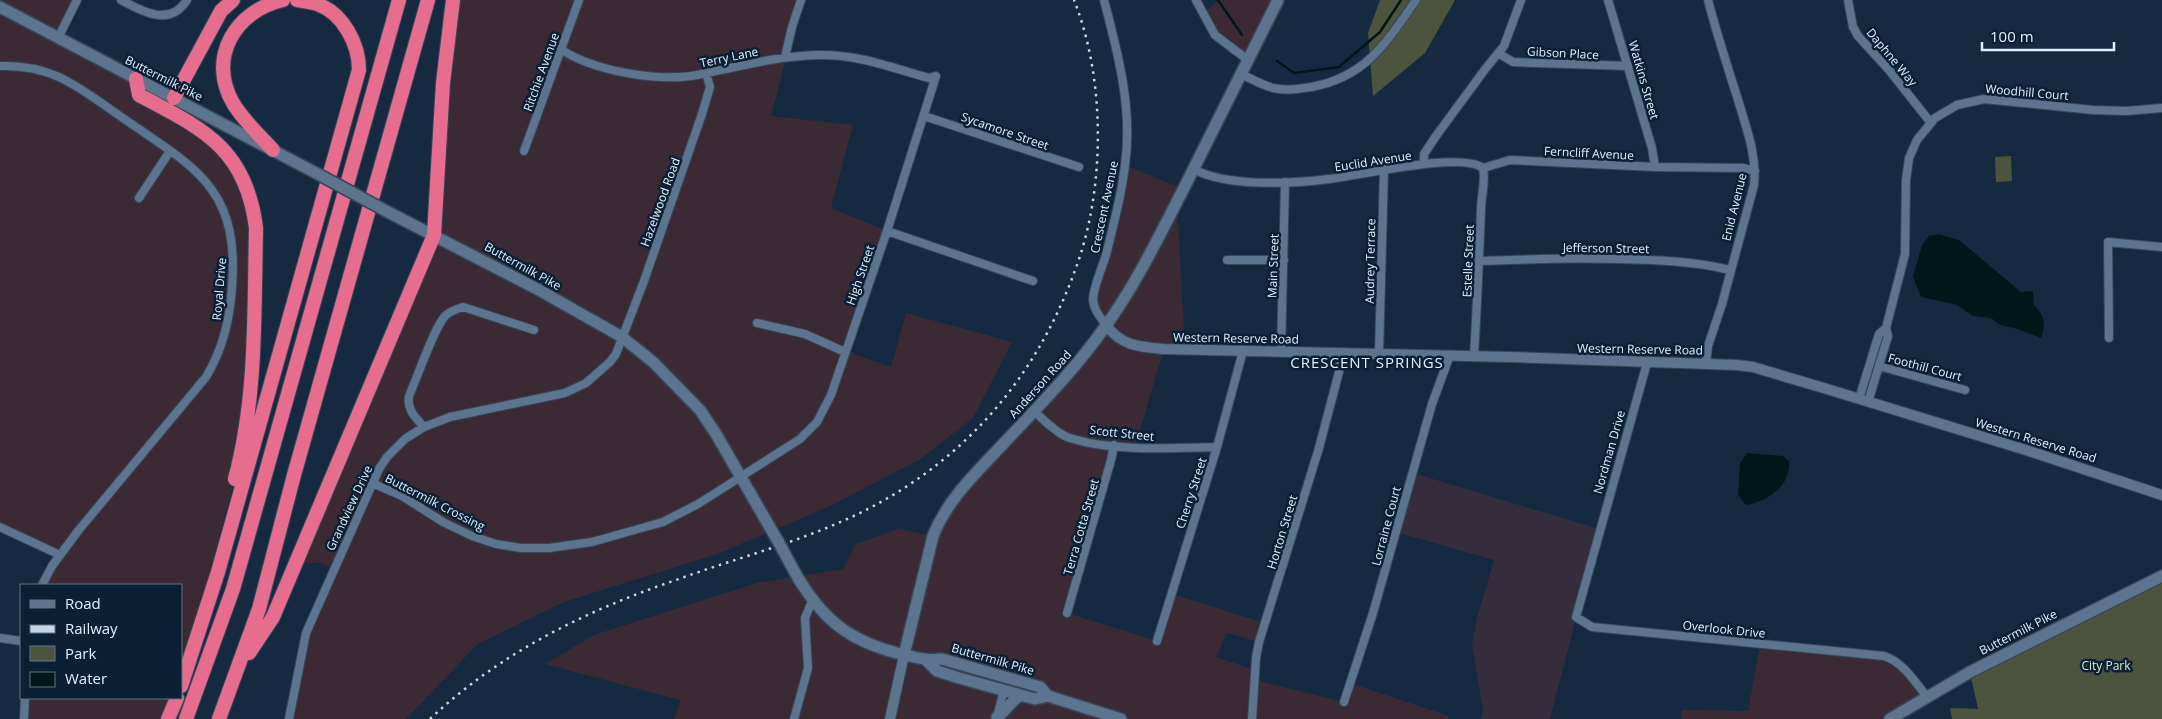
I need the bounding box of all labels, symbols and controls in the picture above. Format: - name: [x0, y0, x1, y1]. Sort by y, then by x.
- scale bar: [1982, 20, 2114, 52]
- street label: Daphne Way: [1863, 24, 1922, 90]
- text: 100 m: [1990, 26, 2034, 46]
- street label: Ritchie Avenue: [519, 30, 563, 114]
- street label: Watkins Street: [1625, 39, 1663, 121]
- street label: Terry Lane: [698, 42, 760, 71]
- street label: Gibson Place: [1527, 43, 1600, 63]
- street label: Buttermilk Pike: [122, 51, 206, 105]
- street label: Woodhill Court: [1985, 80, 2069, 104]
- street label: Sycamore Street: [959, 108, 1051, 154]
- street label: Ferncliff Avenue: [1544, 142, 1635, 164]
- street label: Euclid Avenue: [1333, 146, 1413, 176]
- street label: Hazelwood Road: [636, 155, 684, 249]
- street label: Crescent Avenue: [1086, 159, 1122, 255]
- street label: Enid Avenue: [1717, 171, 1751, 243]
- street label: Audrey Terrace: [1361, 218, 1379, 304]
- street label: Estelle Street: [1458, 224, 1478, 298]
- street label: Main Street: [1263, 233, 1283, 299]
- street label: Buttermilk Pike: [482, 238, 565, 294]
- street label: Jefferson Street: [1562, 239, 1649, 257]
- street label: High Street: [842, 243, 878, 307]
- street label: Royal Drive: [208, 257, 230, 321]
- street label: Western Reserve Road: [1173, 328, 1299, 348]
- street label: Western Reserve Road: [1577, 339, 1703, 359]
- street label: Anderson Road: [1005, 346, 1075, 422]
- street label: Foothill Court: [1886, 349, 1964, 385]
- district label: CRESCENT SPRINGS: [1290, 352, 1444, 372]
- street label: Nordman Drive: [1589, 408, 1629, 496]
- street label: Western Reserve Road: [1973, 413, 2099, 467]
- street label: Scott Street: [1089, 421, 1155, 445]
- street label: Cherry Street: [1171, 455, 1211, 531]
- street label: Grandview Drive: [322, 462, 376, 554]
- street label: Buttermilk Crossing: [382, 469, 488, 535]
- street label: Terra Cotta Street: [1059, 477, 1103, 577]
- street label: Lorraine Court: [1367, 484, 1405, 568]
- street label: Horton Street: [1263, 493, 1301, 571]
- legend: [20, 584, 182, 699]
- text: Road: [65, 593, 101, 613]
- street label: Buttermilk Pike: [1976, 605, 2060, 659]
- street label: Overlook Drive: [1682, 616, 1767, 642]
- text: Railway: [65, 618, 118, 638]
- street label: Buttermilk Pike: [950, 639, 1037, 679]
- text: Park: [65, 643, 96, 663]
- park label: City Park: [2081, 657, 2131, 674]
- text: Water: [65, 668, 107, 688]

